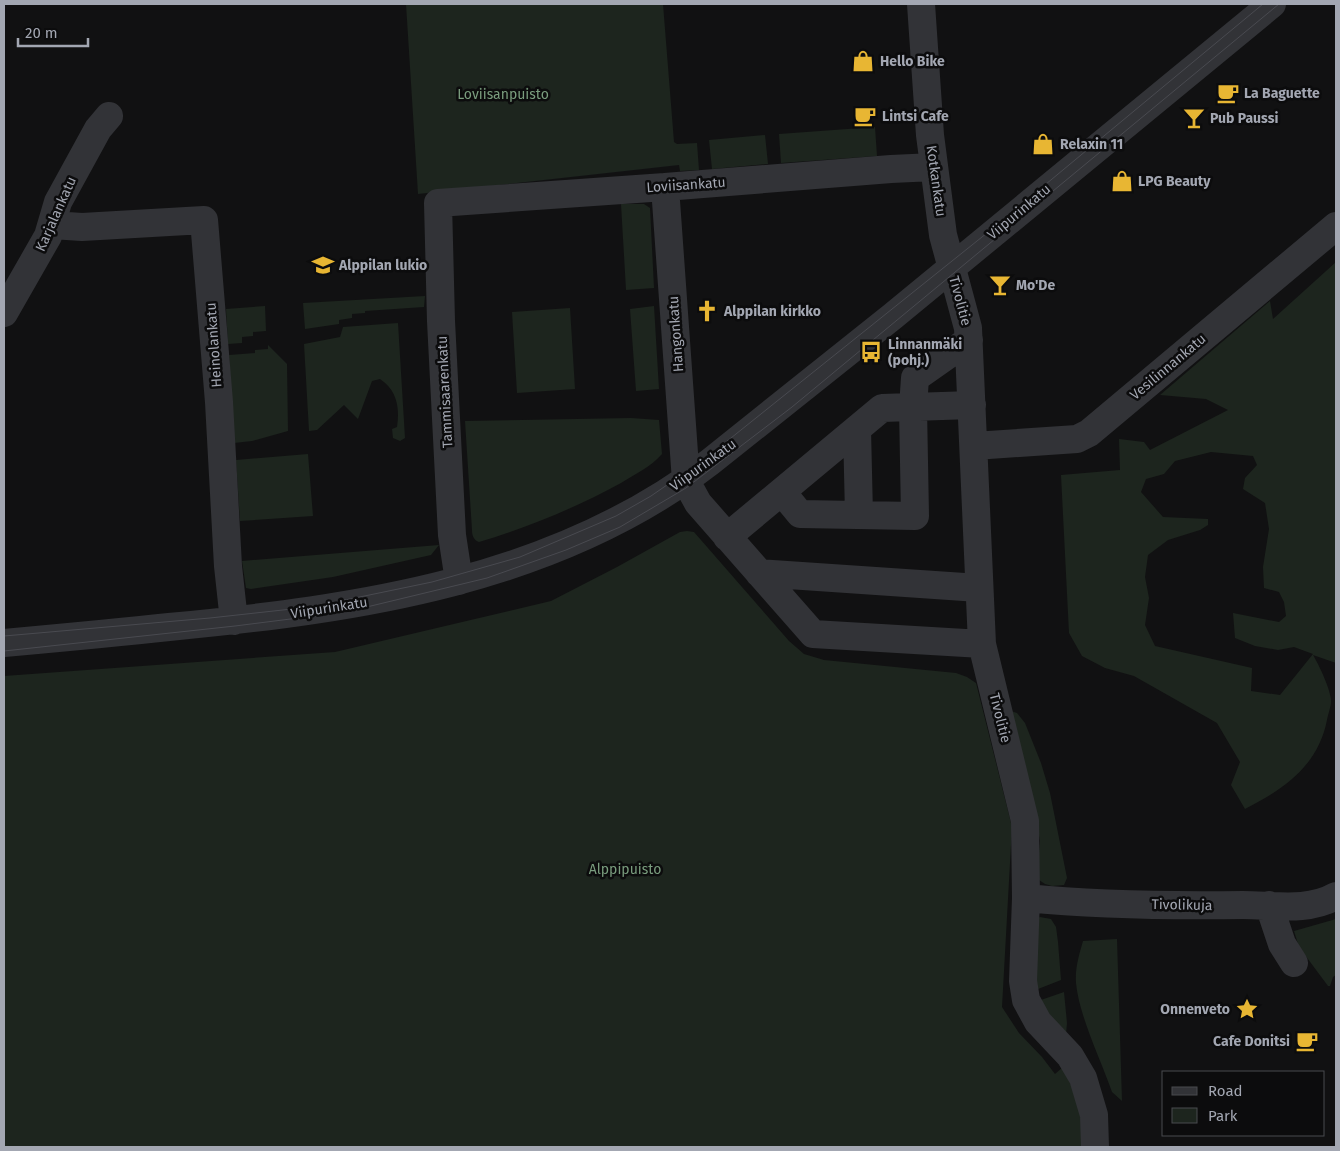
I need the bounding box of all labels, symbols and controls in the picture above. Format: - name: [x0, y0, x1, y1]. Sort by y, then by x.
- scale bar: [18, 15, 88, 47]
- text: 20 m: [25, 24, 58, 42]
- shop icon: Hello Bike: [850, 48, 876, 74]
- place label: Hello Bike: [880, 53, 945, 70]
- cafe icon: La Baguette: [1215, 80, 1241, 106]
- place label: La Baguette: [1244, 85, 1320, 102]
- park label: Loviisanpuisto: [457, 86, 549, 103]
- cafe icon: Lintsi Cafe: [852, 103, 878, 129]
- bar icon: Pub Paussi: [1181, 105, 1207, 131]
- place label: Lintsi Cafe: [882, 108, 949, 125]
- place label: Pub Paussi: [1210, 110, 1278, 127]
- shop icon: Relaxin 11: [1030, 131, 1056, 157]
- place label: Relaxin 11: [1060, 136, 1123, 153]
- street label: Kotkankatu: [923, 144, 949, 218]
- shop icon: LPG Beauty: [1109, 168, 1135, 194]
- place label: LPG Beauty: [1138, 173, 1211, 190]
- street label: Karjalankatu: [32, 174, 80, 254]
- street label: Loviisankatu: [646, 174, 726, 196]
- street label: Viipurinkatu: [984, 181, 1054, 243]
- school or university icon: Alppilan lukio: [310, 252, 336, 278]
- place label: Alppilan lukio: [338, 257, 427, 274]
- bar icon: Mo'De: [987, 272, 1013, 298]
- street label: Tivolitie: [945, 274, 975, 328]
- place label: Mo'De: [1016, 277, 1055, 294]
- street label: Hangonkatu: [665, 295, 687, 373]
- church icon: Alppilan kirkko: [694, 298, 720, 324]
- street label: Heinolankatu: [203, 302, 225, 388]
- place label: Alppilan kirkko: [723, 303, 821, 320]
- street label: Vesilinnankatu: [1127, 330, 1209, 404]
- street label: Tammisaarenkatu: [434, 335, 456, 449]
- place label: Linnanmäki (pohj.): [888, 336, 962, 369]
- bus stop icon: Linnanmäki (pohj.): [858, 339, 884, 365]
- street label: Viipurinkatu: [667, 435, 739, 495]
- street label: Viipurinkatu: [289, 594, 369, 622]
- street label: Tivolitie: [986, 691, 1014, 745]
- park label: Alppipuisto: [589, 861, 661, 878]
- street label: Tivolikuja: [1151, 896, 1213, 914]
- place icon: Onnenveto: [1234, 996, 1260, 1022]
- place label: Onnenveto: [1160, 1001, 1230, 1018]
- cafe icon: Cafe Donitsi: [1294, 1028, 1320, 1054]
- place label: Cafe Donitsi: [1213, 1033, 1290, 1050]
- legend: [1162, 1071, 1325, 1136]
- text: Road: [1208, 1082, 1243, 1100]
- text: Park: [1208, 1107, 1238, 1125]

